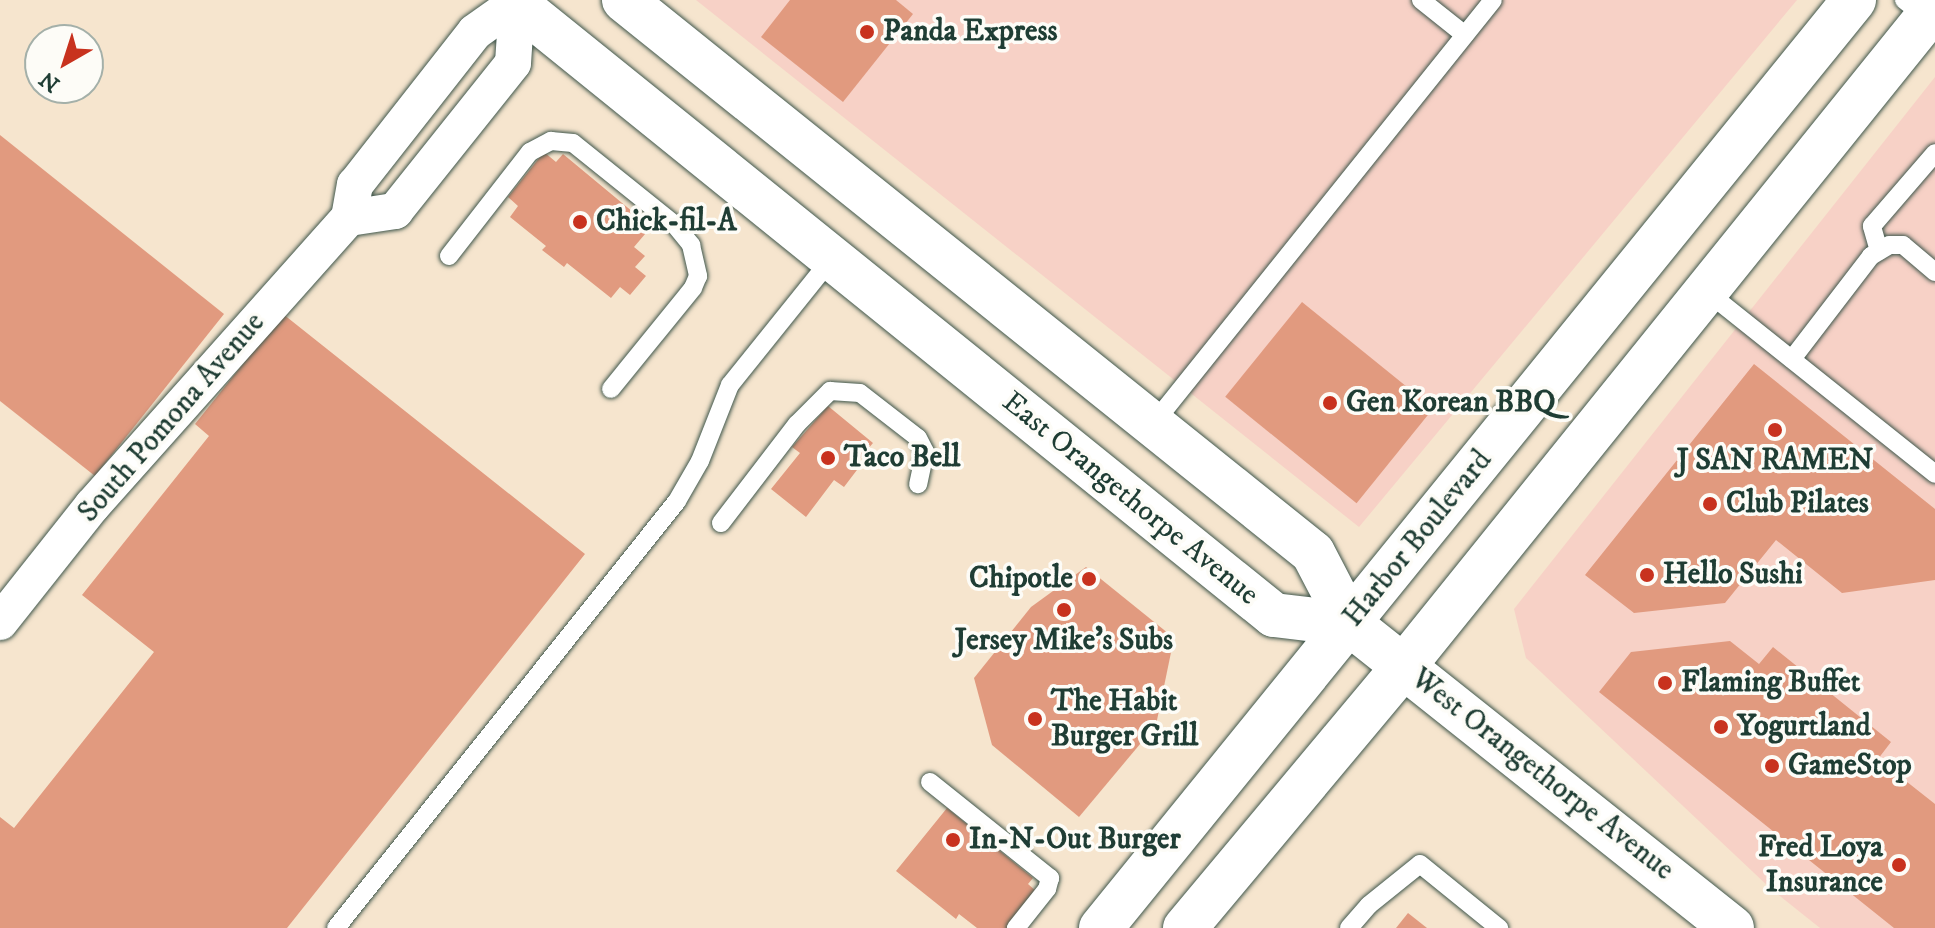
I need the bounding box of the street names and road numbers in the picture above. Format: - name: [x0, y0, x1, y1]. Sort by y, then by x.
- street label: South Pomona Avenue: [71, 306, 273, 530]
- street label: East Orangethorpe Avenue: [995, 385, 1265, 613]
- street label: Harbor Boulevard: [1336, 444, 1500, 634]
- street label: West Orangethorpe Avenue: [1403, 661, 1681, 889]

